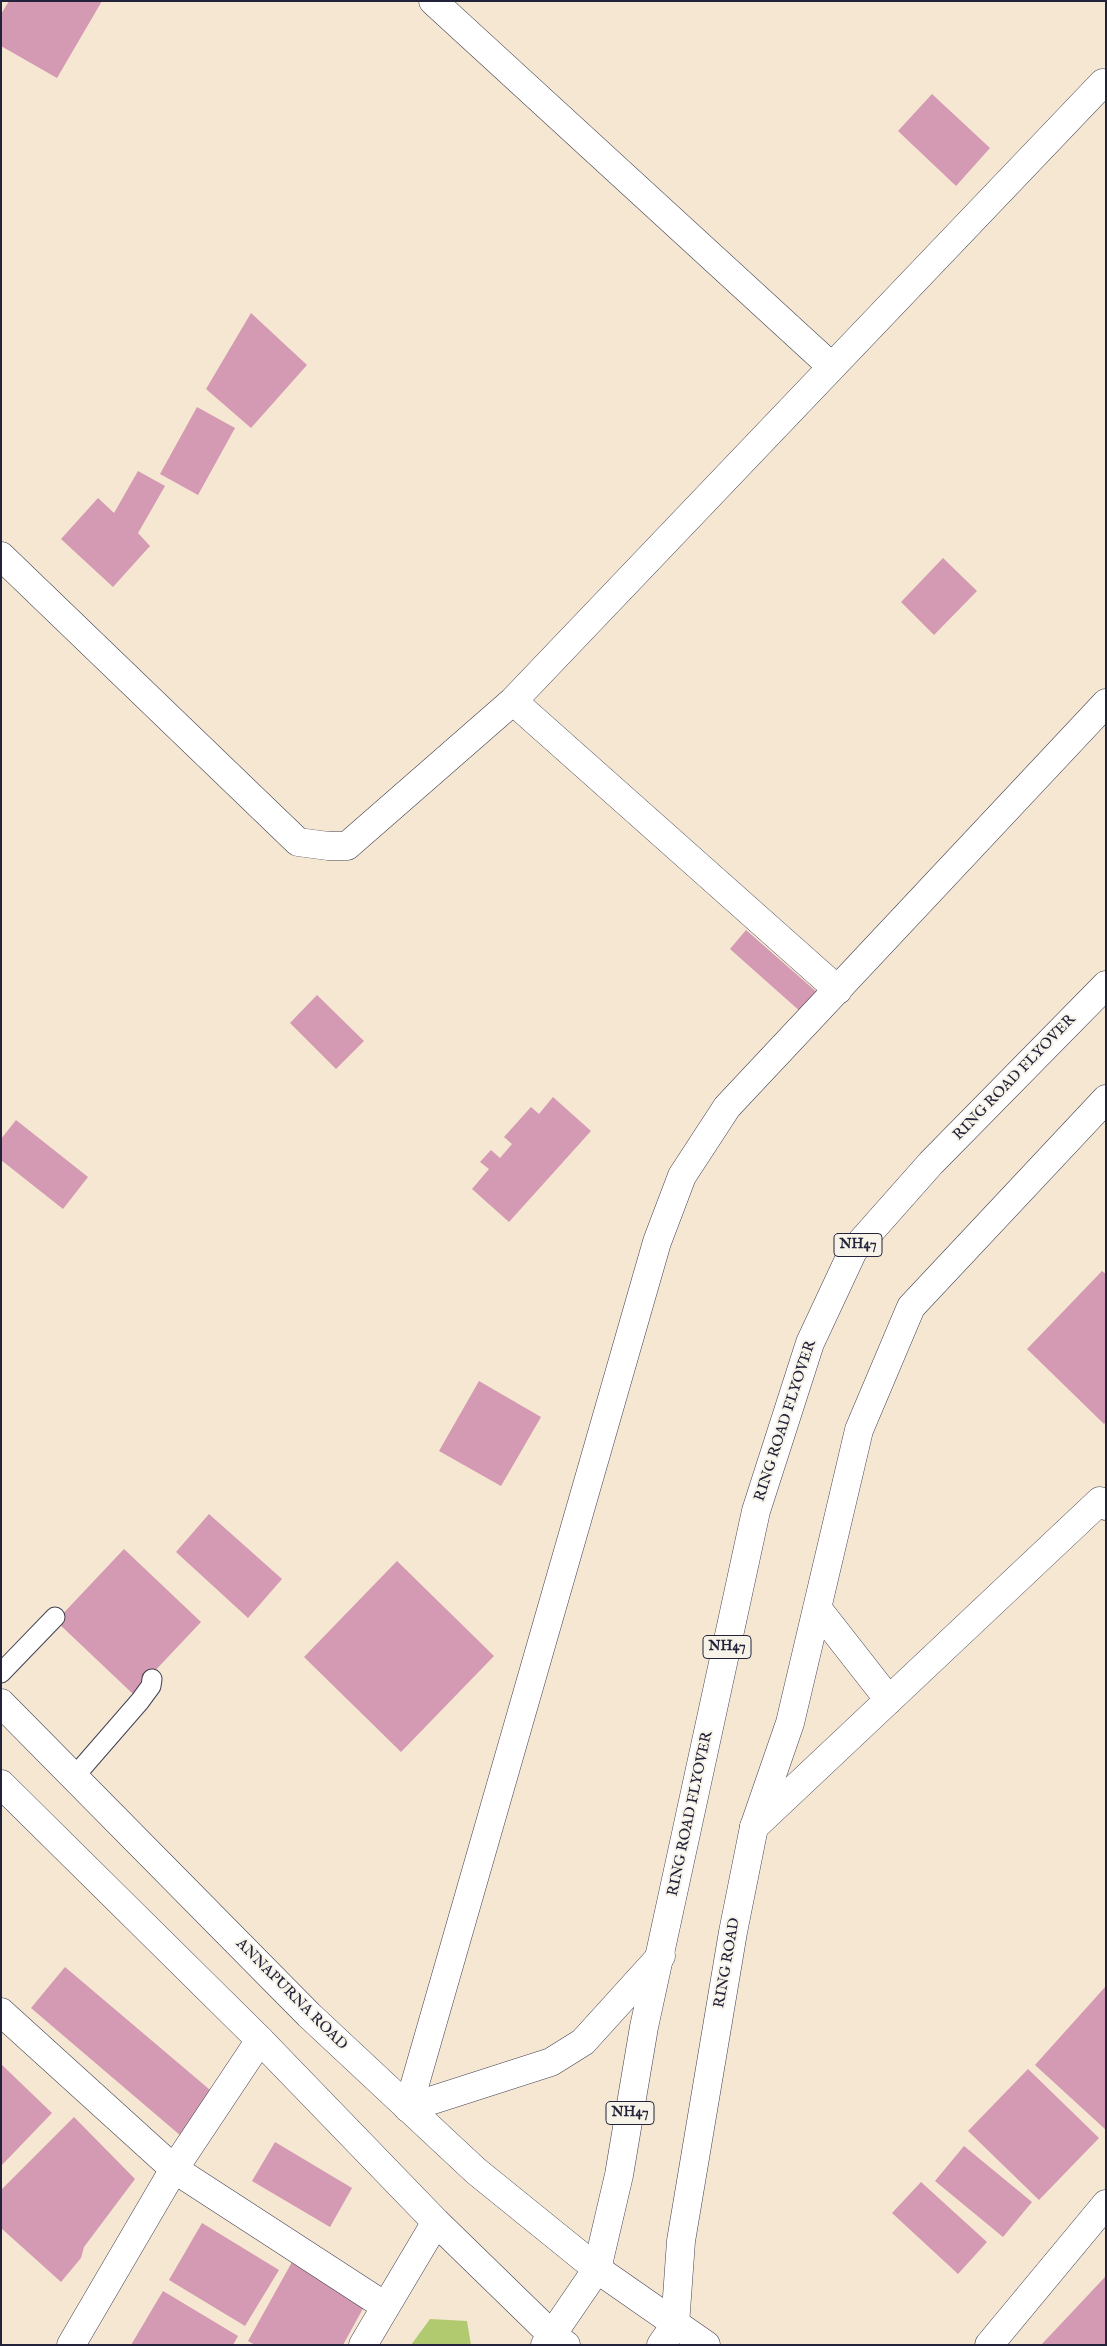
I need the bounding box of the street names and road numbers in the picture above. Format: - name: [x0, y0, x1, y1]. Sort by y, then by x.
- street label: RING ROAD FLYOVER: [950, 1011, 1080, 1145]
- road number: NH47: [834, 1234, 882, 1256]
- street label: RING ROAD FLYOVER: [751, 1338, 821, 1504]
- road number: NH47: [703, 1635, 751, 1658]
- street label: RING ROAD FLYOVER: [665, 1730, 717, 1898]
- street label: RING ROAD: [711, 1917, 745, 2009]
- street label: ANNAPURNA ROAD: [232, 1936, 350, 2054]
- road number: NH47: [606, 2102, 654, 2124]

